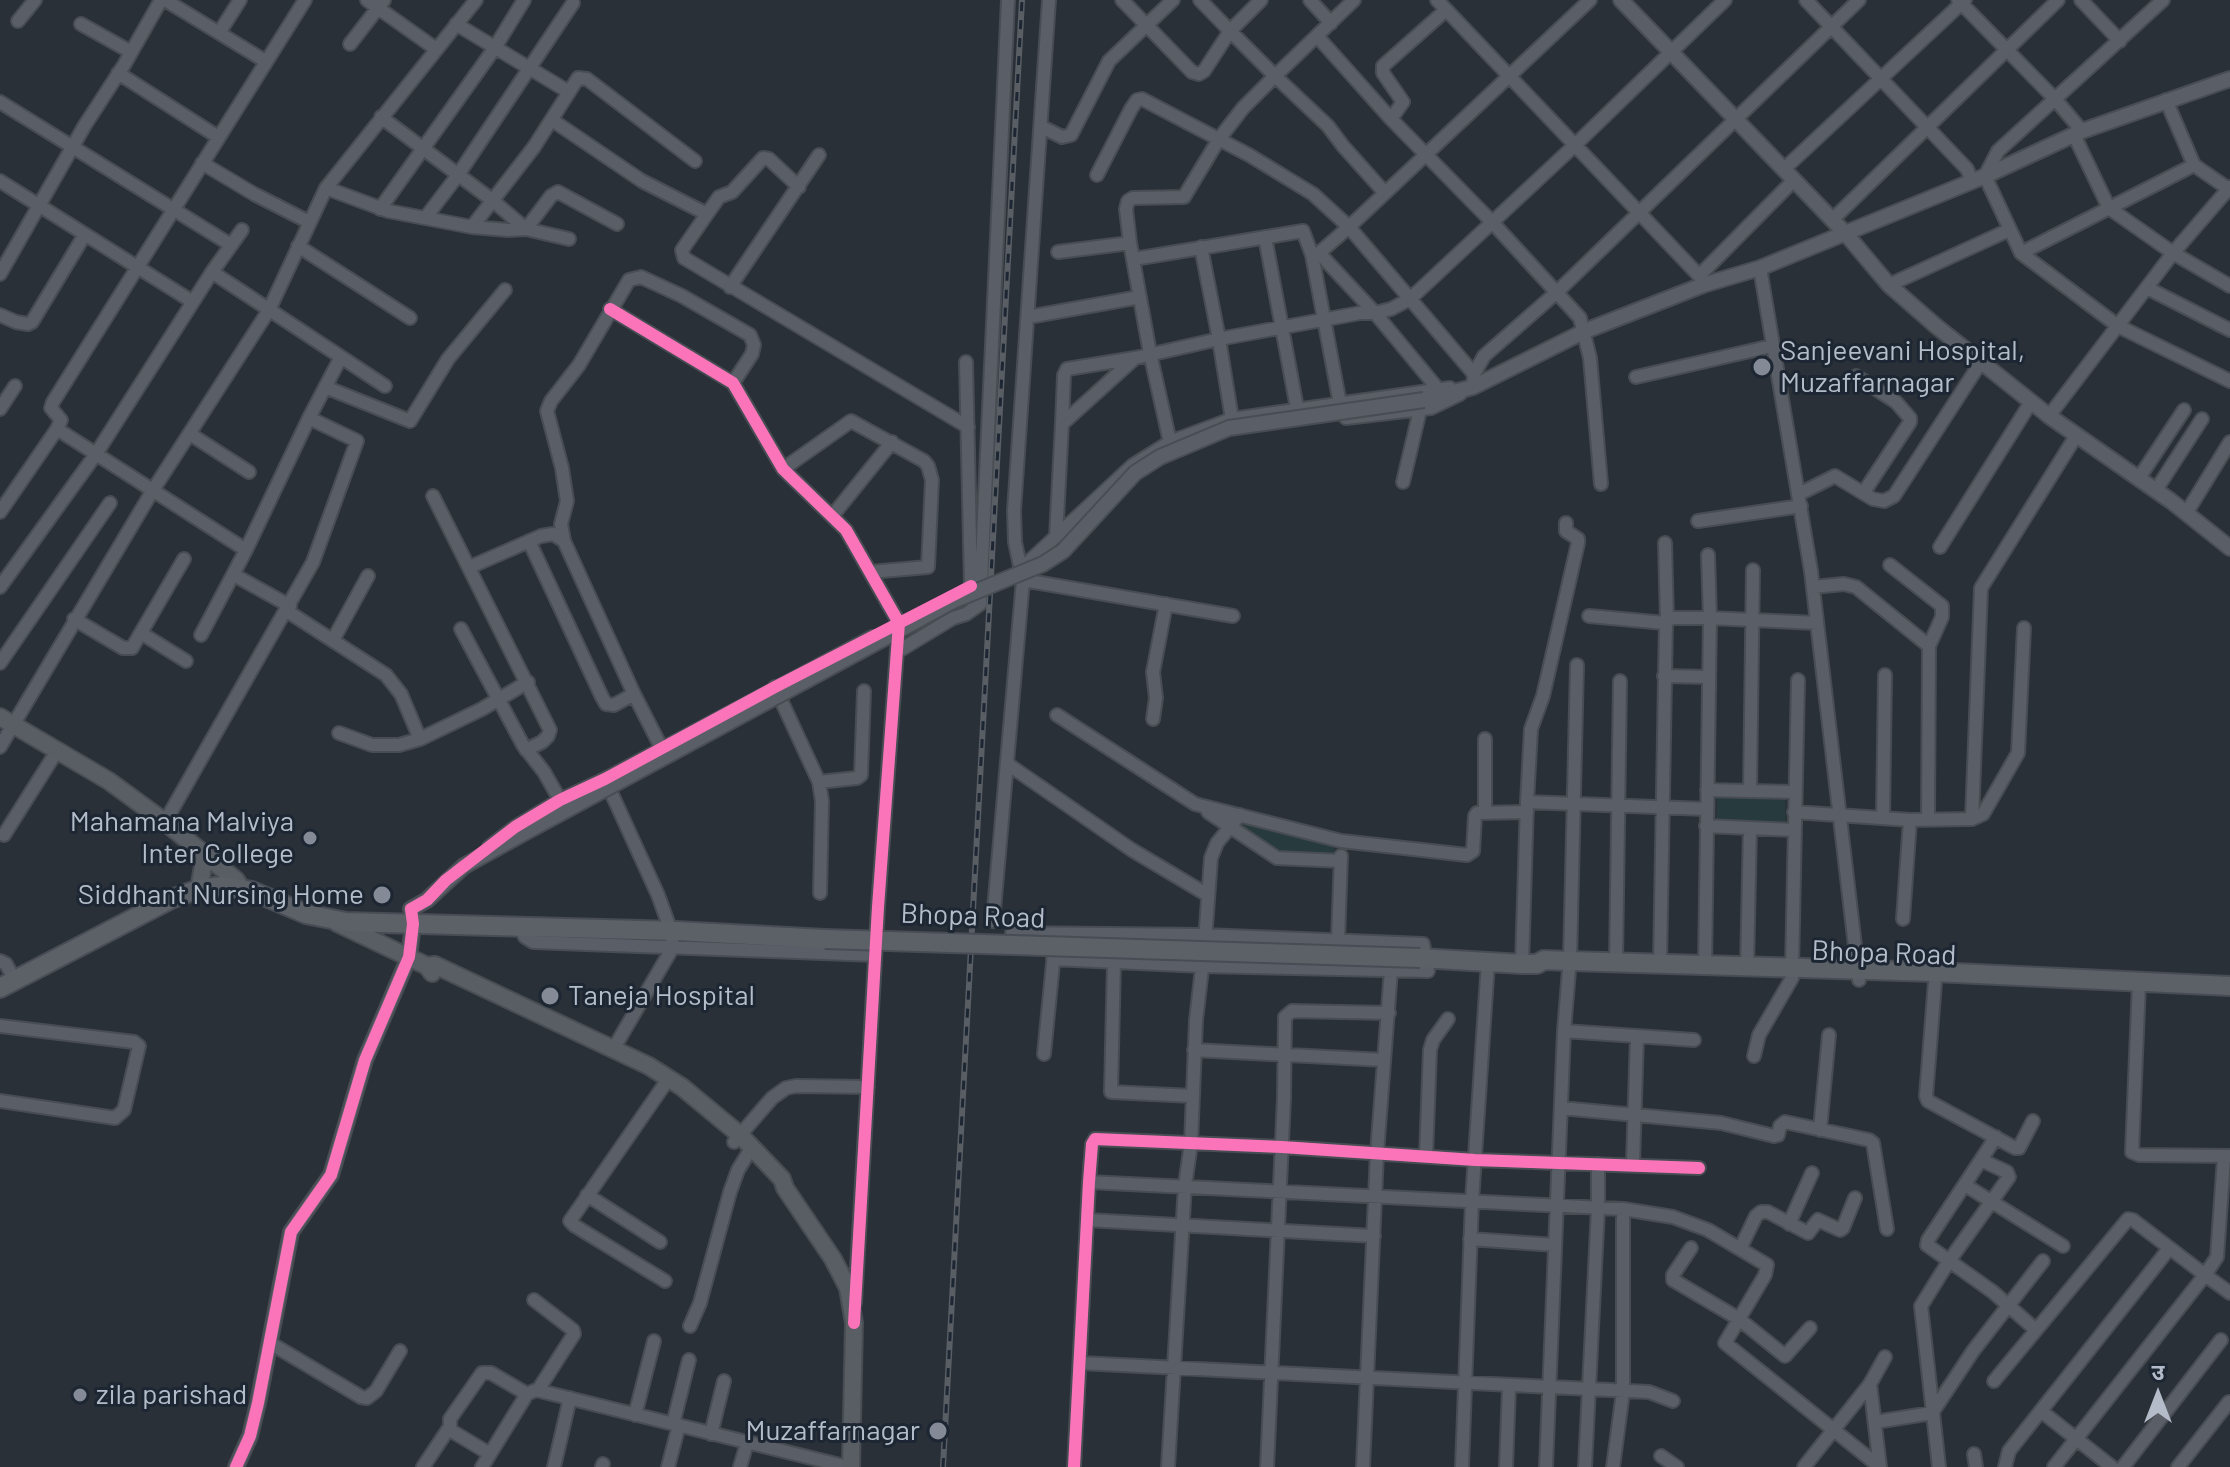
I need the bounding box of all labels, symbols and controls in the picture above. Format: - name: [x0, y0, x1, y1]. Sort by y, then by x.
- place label: Sanjeevani Hospital, Muzaffarnagar: [1780, 334, 2025, 400]
- marker: Sanjeevani Hospital, Muzaffarnagar: [1751, 356, 1773, 378]
- place label: Mahamana Malviya Inter College: [70, 805, 294, 871]
- marker: Mahamana Malviya Inter College: [301, 829, 319, 847]
- place label: Siddhant Nursing Home: [78, 878, 364, 912]
- marker: Siddhant Nursing Home: [371, 884, 393, 906]
- street label: Bhopa Road: [900, 897, 1046, 935]
- street label: Bhopa Road: [1811, 934, 1957, 972]
- place label: Taneja Hospital: [568, 979, 755, 1013]
- marker: Taneja Hospital: [539, 985, 561, 1007]
- north arrow: [2118, 1355, 2198, 1435]
- text: उ: [2152, 1358, 2164, 1384]
- place label: zila parishad: [96, 1378, 247, 1412]
- marker: zila parishad: [71, 1386, 89, 1404]
- place label: Muzaffarnagar: [746, 1414, 920, 1448]
- marker: Muzaffarnagar: [927, 1420, 949, 1442]

